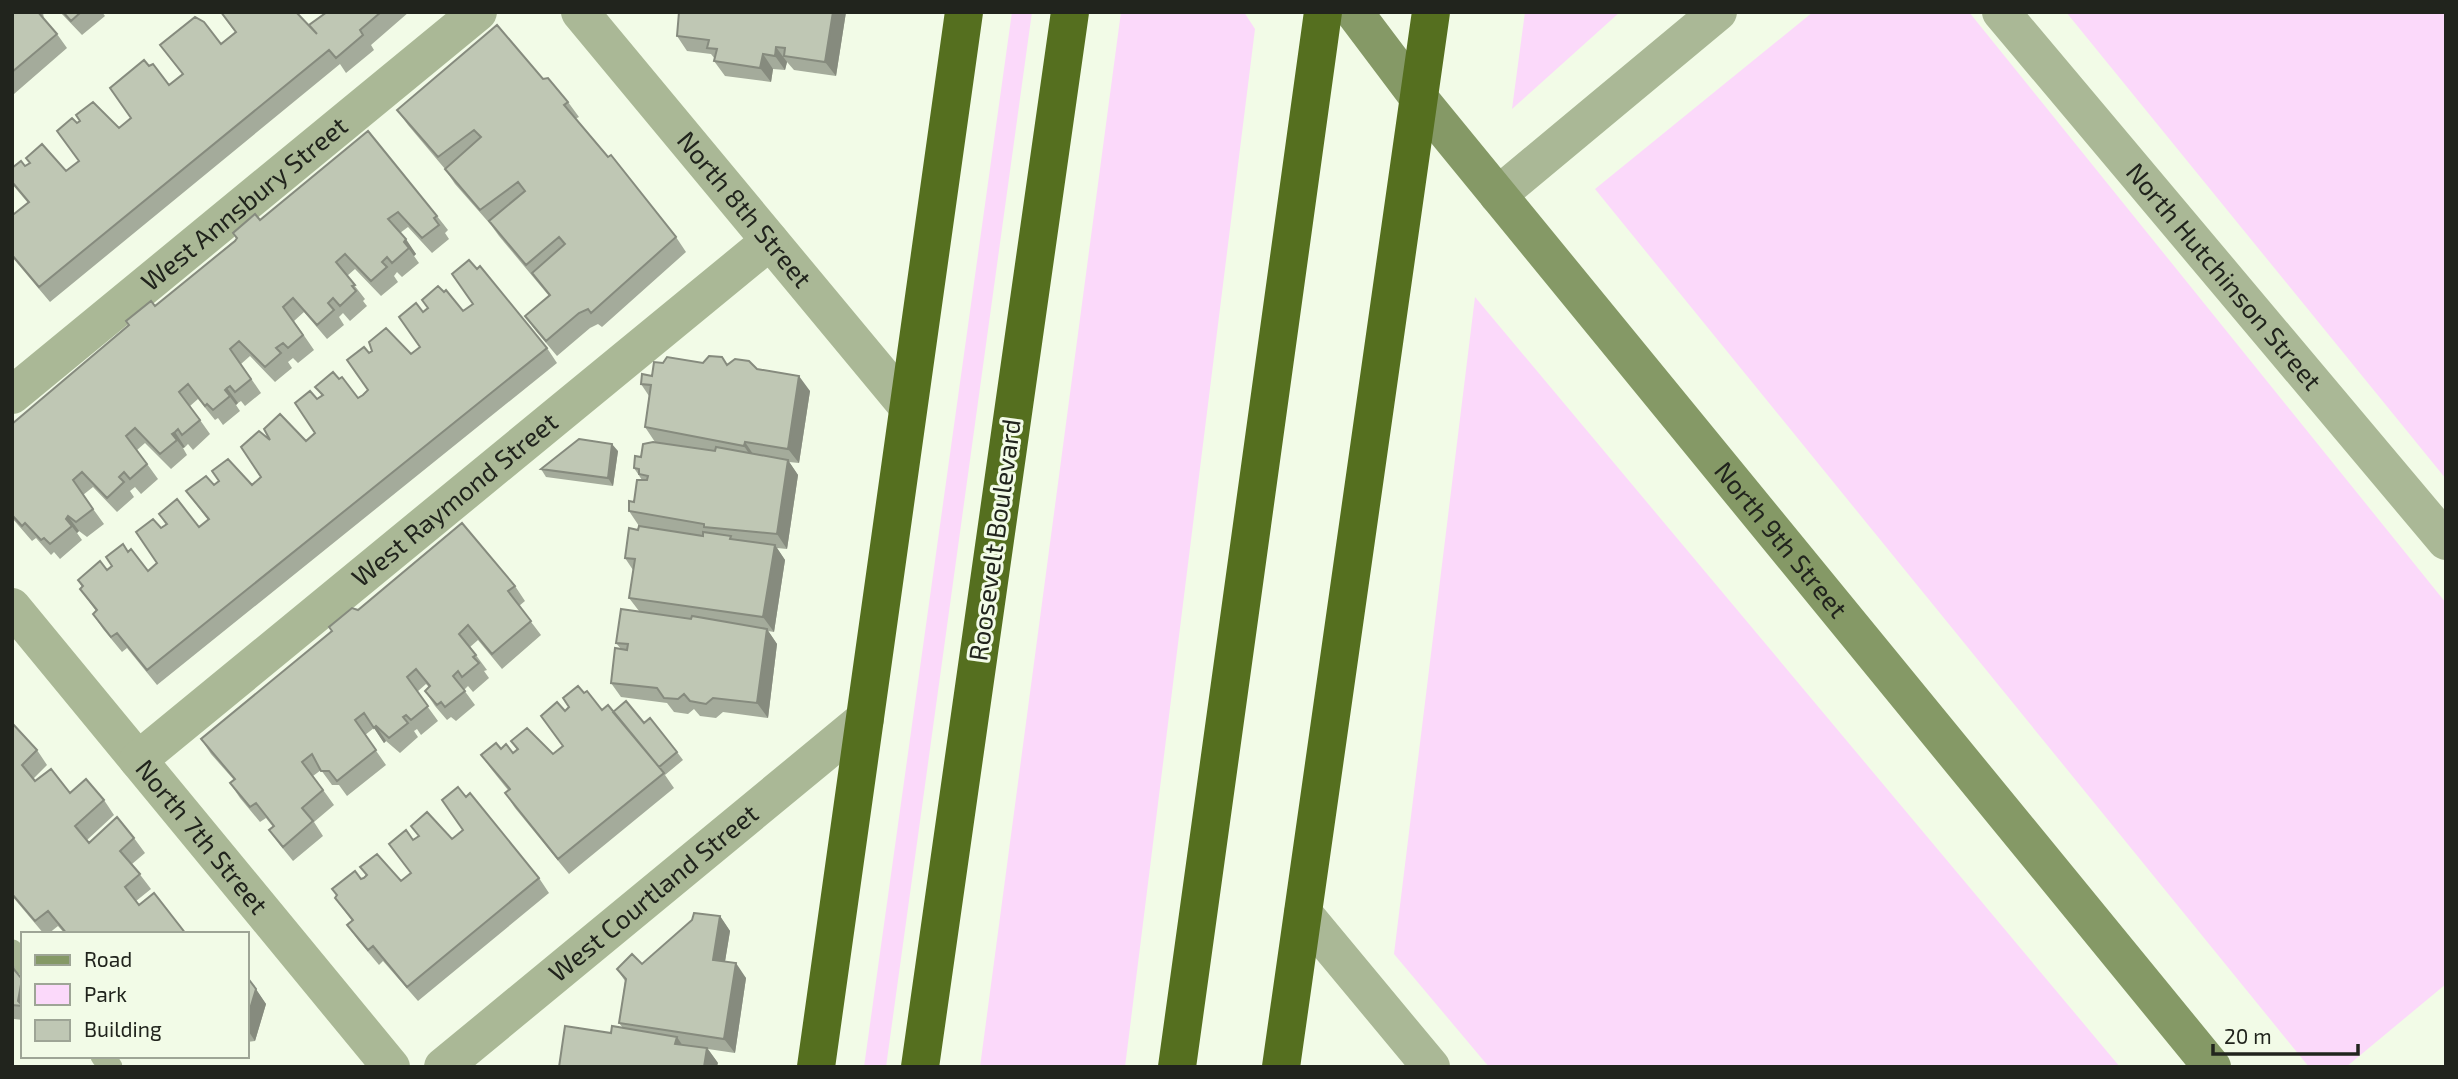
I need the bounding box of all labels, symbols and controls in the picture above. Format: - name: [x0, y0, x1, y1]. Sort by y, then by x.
- street label: West Annsbury Street: [134, 109, 353, 296]
- street label: North 8th Street: [672, 125, 819, 293]
- street label: North Hutchinson Street: [2121, 156, 2329, 396]
- street label: West Raymond Street: [345, 405, 563, 592]
- street label: Roosevelt Boulevard: [961, 417, 1026, 663]
- street label: North 9th Street: [1709, 455, 1855, 623]
- street label: North 7th Street: [130, 753, 275, 920]
- street label: West Courtland Street: [542, 797, 764, 987]
- legend: [21, 932, 248, 1058]
- text: Road: [84, 946, 132, 971]
- text: Park: [84, 981, 127, 1006]
- scale bar: [2213, 1012, 2358, 1056]
- text: Building: [84, 1016, 162, 1041]
- text: 20 m: [2224, 1023, 2272, 1048]

